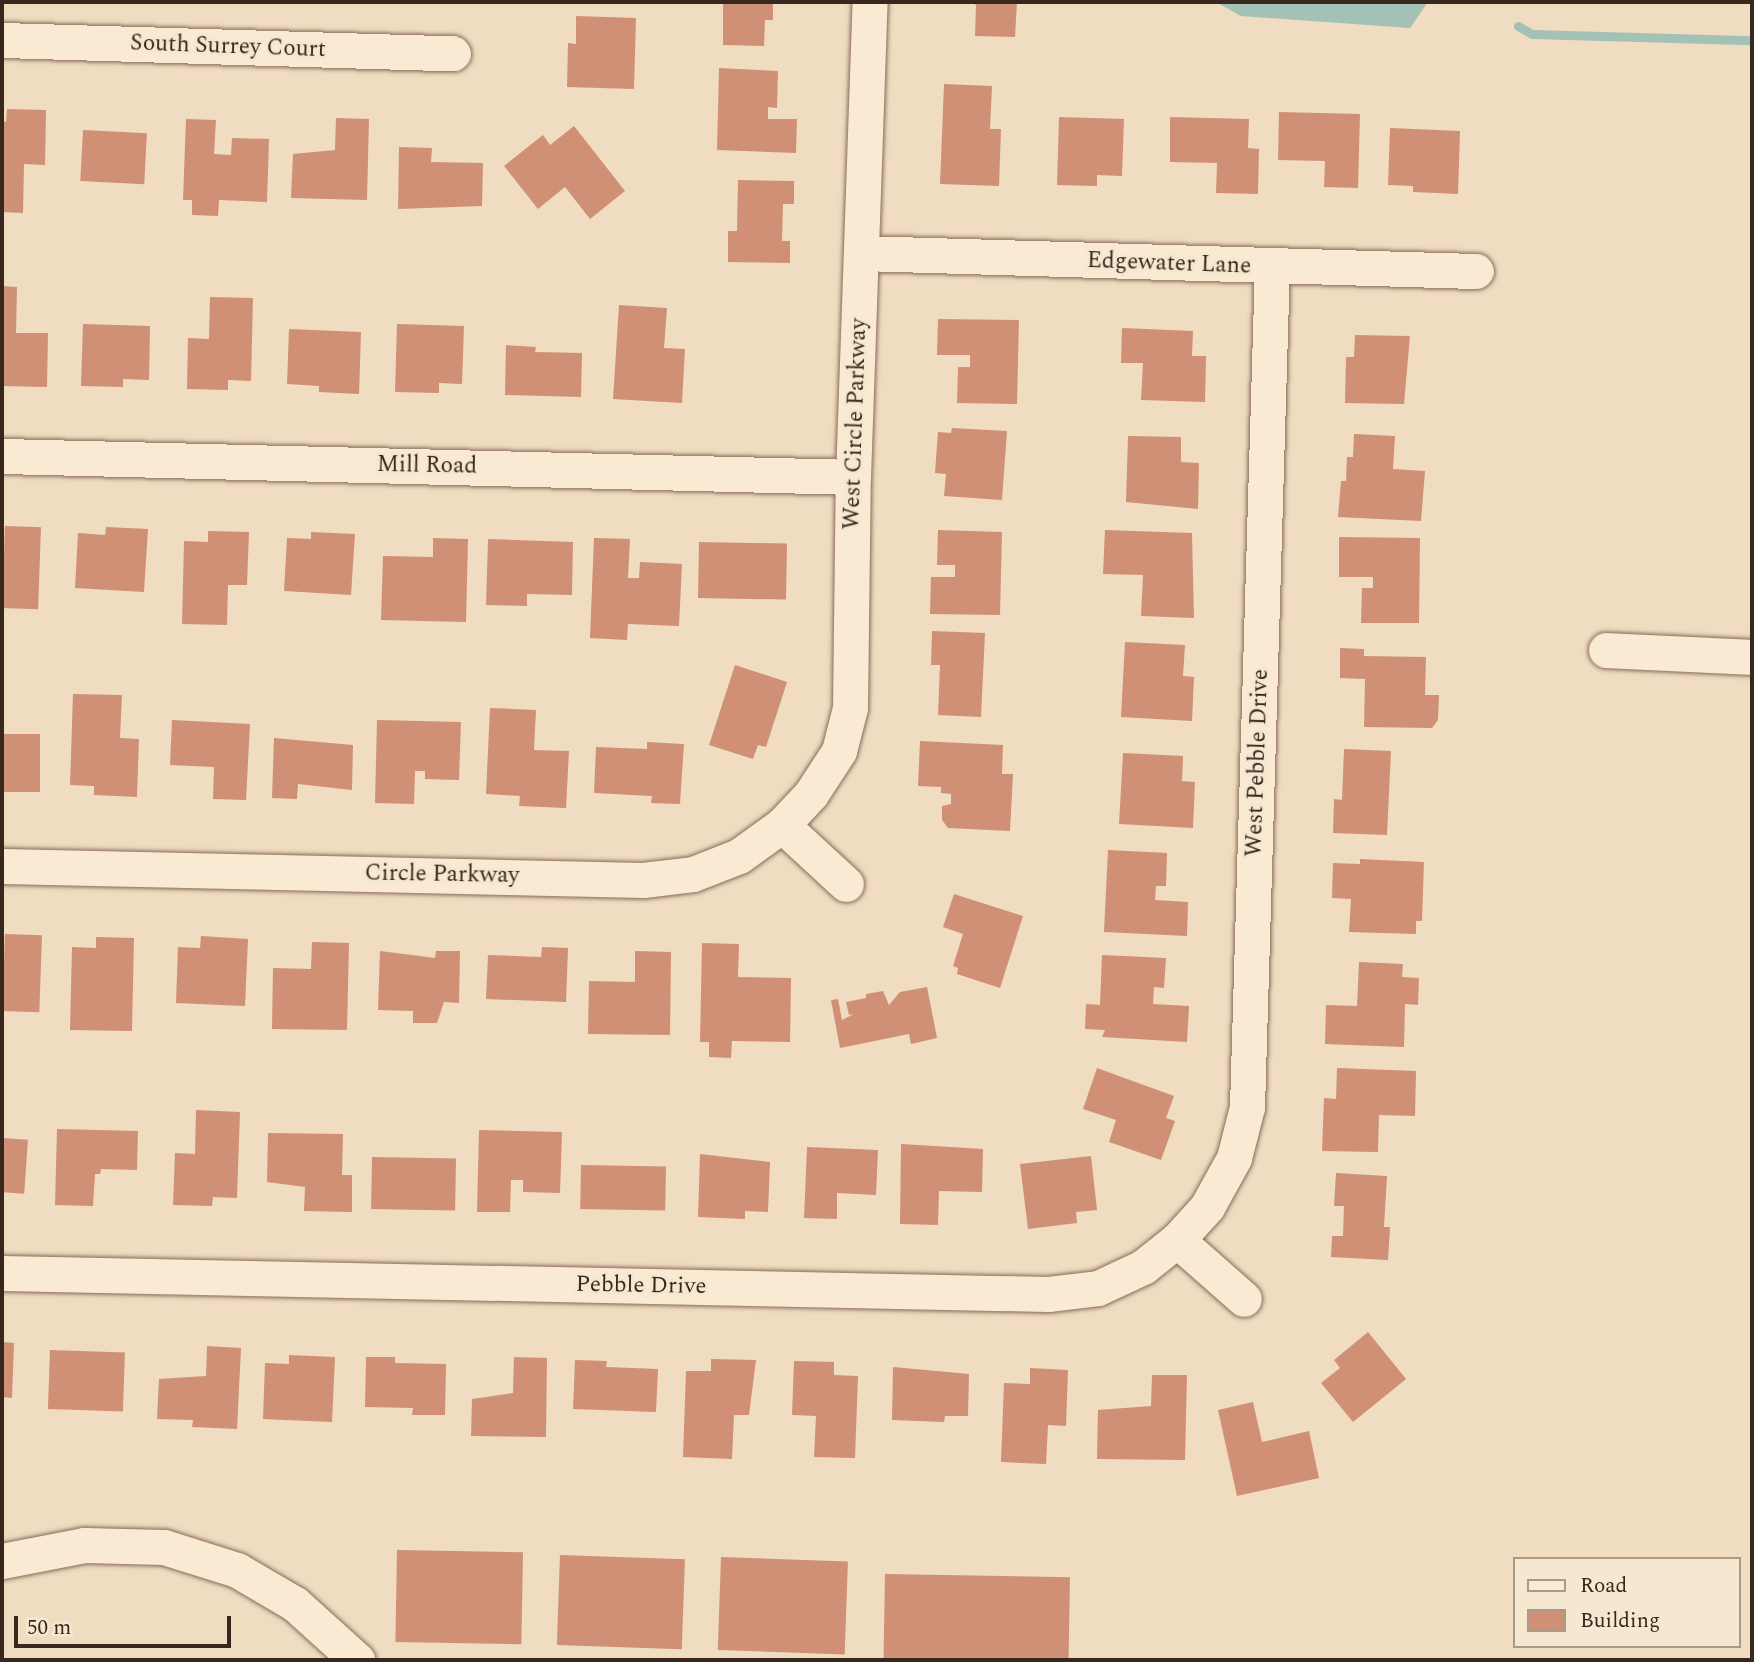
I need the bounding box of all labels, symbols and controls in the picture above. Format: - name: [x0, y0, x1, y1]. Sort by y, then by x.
- street label: South Surrey Court: [130, 30, 326, 64]
- street label: Edgewater Lane: [1086, 247, 1252, 281]
- street label: West Circle Parkway: [839, 318, 873, 530]
- street label: Mill Road: [377, 451, 477, 481]
- street label: West Pebble Drive: [1241, 669, 1275, 857]
- street label: Circle Parkway: [364, 860, 520, 890]
- street label: Pebble Drive: [575, 1271, 707, 1301]
- legend: [1512, 1557, 1740, 1648]
- text: Road: [1580, 1570, 1627, 1602]
- scale bar: [18, 1602, 234, 1646]
- text: Building: [1580, 1605, 1660, 1637]
- text: 50 m: [27, 1612, 71, 1644]

